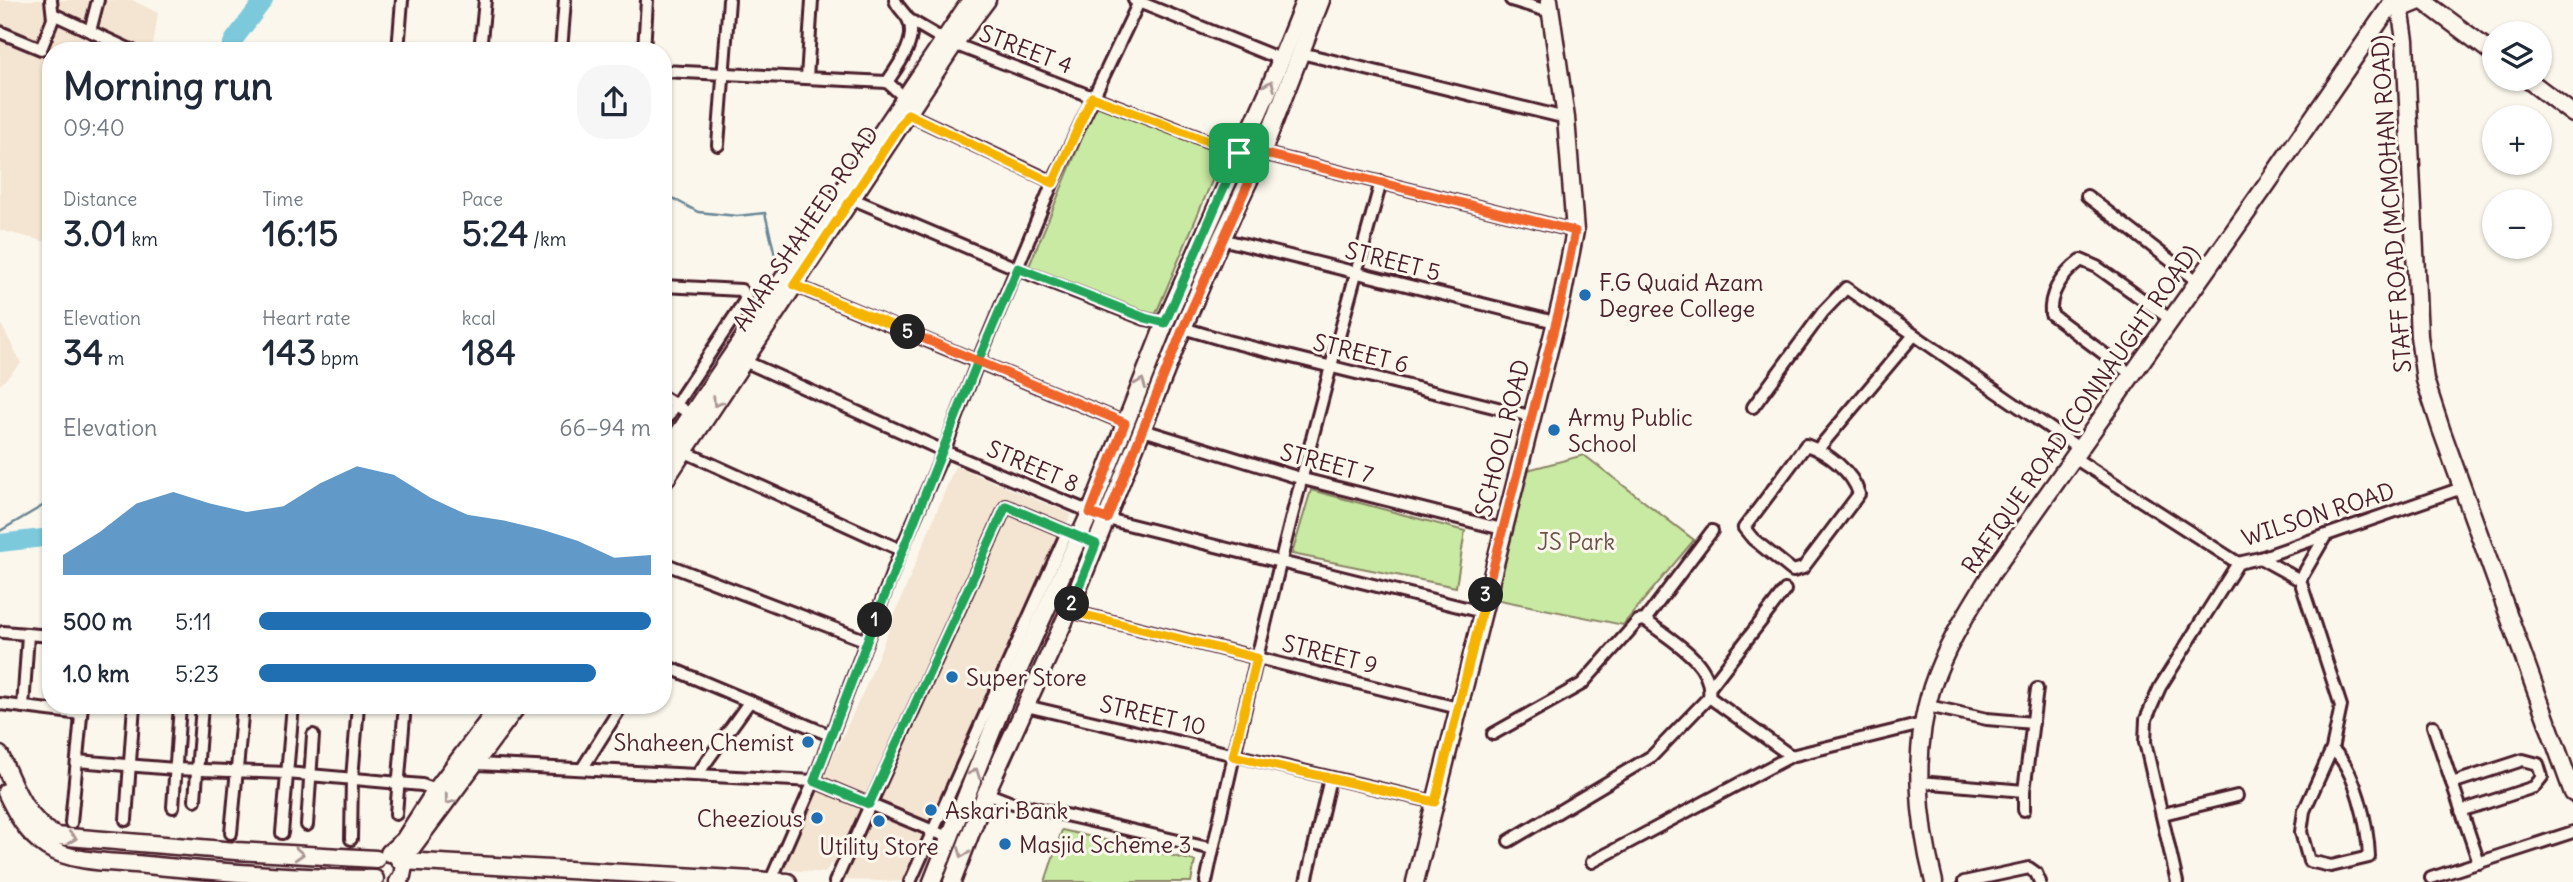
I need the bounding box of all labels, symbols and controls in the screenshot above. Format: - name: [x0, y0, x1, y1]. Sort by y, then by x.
- street label: STREET 4: [975, 18, 1077, 80]
- map controls: [2482, 21, 2552, 259]
- button: layers: [2482, 21, 2552, 91]
- street label: STAFF ROAD (MCMOHAN ROAD): [2365, 34, 2417, 374]
- text: Morning run: [63, 63, 273, 110]
- button: share: [577, 65, 651, 139]
- one-way arrow: [1261, 79, 1275, 91]
- button: +: [2482, 105, 2552, 175]
- text: 09:40: [63, 113, 125, 142]
- street label: AMAR SHAHEED ROAD: [726, 120, 884, 336]
- pin: [1209, 123, 1269, 183]
- icon: arrive: [1220, 134, 1258, 172]
- text: Distance: [63, 187, 137, 211]
- text: Time: [262, 187, 303, 211]
- text: Pace: [462, 187, 503, 211]
- button: −: [2482, 189, 2552, 259]
- text: 3.01: [63, 211, 127, 255]
- text: 16:15: [262, 211, 338, 255]
- text: 5:24: [462, 211, 529, 255]
- text: km: [127, 227, 158, 251]
- text: /km: [529, 227, 566, 251]
- street label: STREET 5: [1342, 235, 1444, 287]
- street label: RAFIQUE ROAD (CONNAUGHT ROAD): [1955, 239, 2205, 579]
- place label: F.G Quaid Azam Degree College: [1599, 268, 1763, 323]
- marker: F.G Quaid Azam Degree College: [1577, 287, 1593, 303]
- text: Elevation: [63, 306, 141, 330]
- text: Heart rate: [262, 306, 350, 330]
- text: kcal: [462, 306, 496, 330]
- pin: 5: [890, 314, 926, 350]
- text: 5: [902, 319, 913, 343]
- street label: STREET 6: [1310, 327, 1412, 379]
- text: 34: [63, 330, 103, 374]
- text: 143: [262, 330, 316, 374]
- text: 184: [462, 330, 516, 374]
- text: m: [103, 346, 124, 370]
- text: bpm: [316, 346, 359, 370]
- street label: SCHOOL ROAD: [1468, 356, 1536, 520]
- one-way arrow: [1132, 378, 1146, 390]
- one-way arrow: [712, 394, 725, 407]
- place label: Army Public School: [1568, 403, 1693, 458]
- text: Elevation: [63, 413, 157, 442]
- text: 66–94 m: [559, 413, 651, 442]
- marker: Army Public School: [1546, 422, 1562, 438]
- street label: STREET 8: [983, 434, 1083, 498]
- street label: STREET 7: [1277, 437, 1377, 489]
- street label: WILSON ROAD: [2238, 476, 2398, 552]
- park label: JS Park: [1537, 527, 1615, 556]
- pin: 3: [1468, 578, 1504, 612]
- text: 3: [1480, 582, 1491, 606]
- pin: 2: [1054, 586, 1090, 622]
- text: 2: [1066, 591, 1077, 615]
- pin: 1: [858, 602, 892, 638]
- text: 500 m: [63, 607, 132, 636]
- text: 5:11: [175, 607, 212, 636]
- text: 1: [871, 607, 878, 631]
- street label: STREET 9: [1279, 628, 1381, 680]
- text: 1.0 km: [63, 659, 129, 688]
- text: 5:23: [175, 659, 219, 688]
- place label: Super Store: [966, 663, 1087, 692]
- marker: Super Store: [944, 669, 960, 685]
- street label: STREET 10: [1097, 689, 1209, 741]
- place label: Shaheen Chemist: [614, 728, 794, 757]
- marker: Shaheen Chemist: [800, 734, 816, 750]
- one-way arrow: [967, 768, 981, 780]
- one-way arrow: [444, 792, 457, 804]
- place label: Askari Bank: [945, 796, 1068, 825]
- marker: Askari Bank: [923, 802, 939, 818]
- place label: Cheezious: [697, 804, 803, 833]
- marker: Cheezious: [809, 810, 825, 826]
- marker: Utility Store: [871, 813, 887, 829]
- one-way arrow: [67, 830, 78, 845]
- place label: Masjid Scheme 3: [1019, 830, 1192, 859]
- place label: Utility Store: [819, 832, 939, 861]
- marker: Masjid Scheme 3: [997, 836, 1013, 852]
- one-way arrow: [294, 847, 305, 862]
- one-way arrow: [957, 847, 971, 859]

